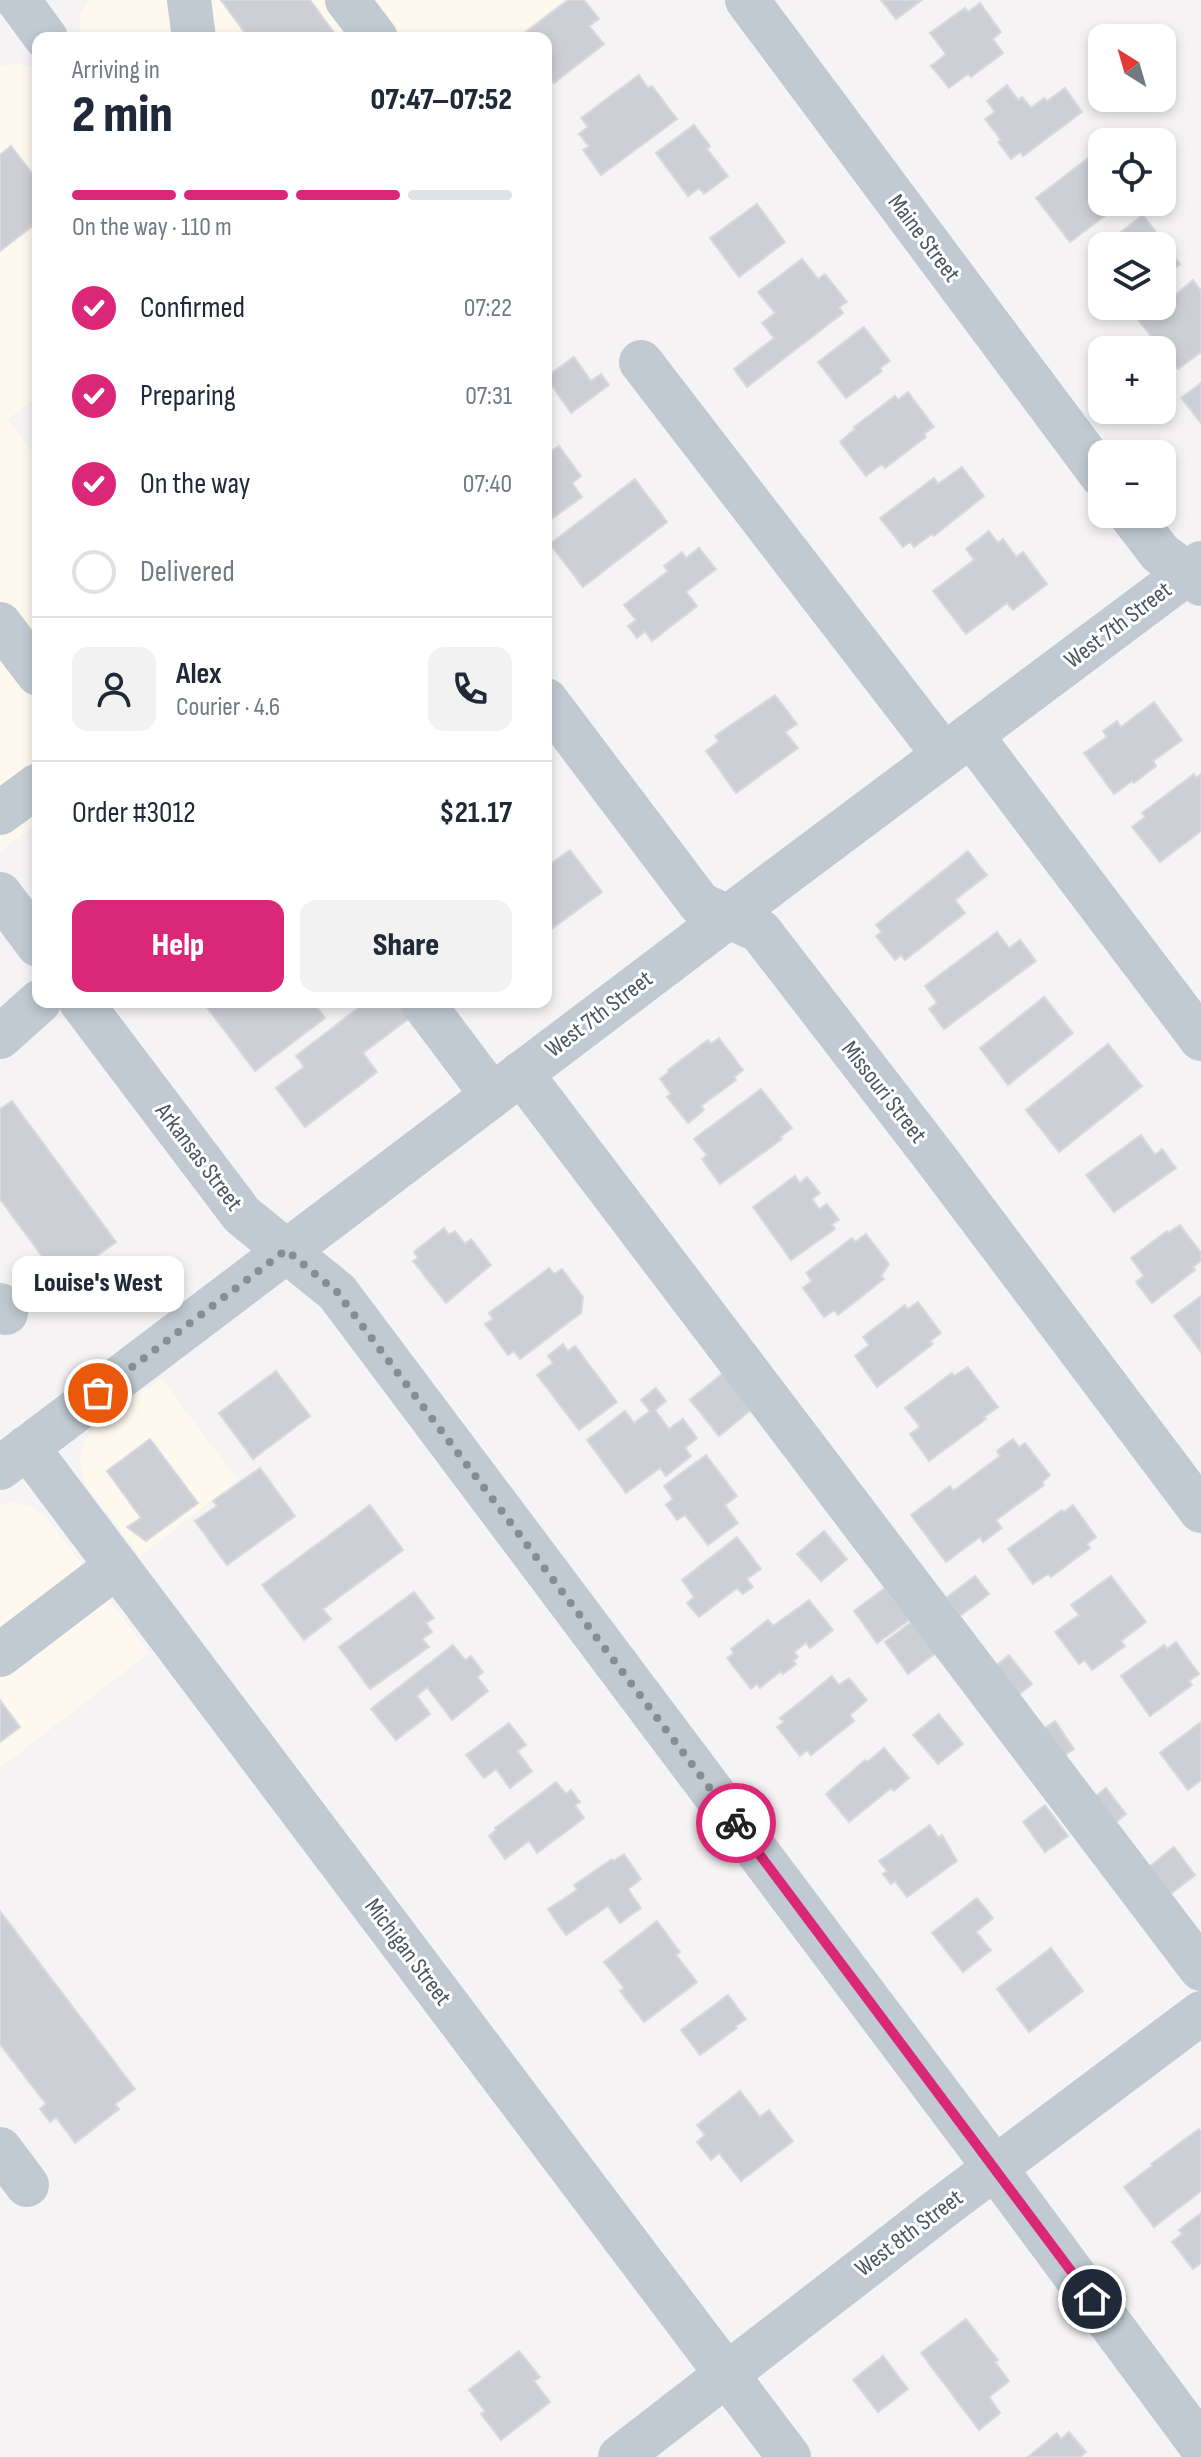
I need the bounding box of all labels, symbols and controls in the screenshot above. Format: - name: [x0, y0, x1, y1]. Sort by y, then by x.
- north arrow: [1088, 24, 1176, 112]
- map controls: [1088, 24, 1176, 528]
- text: Arriving in: [72, 55, 160, 86]
- text: 07:47–07:52: [371, 82, 512, 118]
- text: 2 min: [72, 84, 173, 147]
- button: locate: [1088, 128, 1176, 216]
- street label: Maine Street: [882, 188, 966, 288]
- text: On the way · 110 m: [72, 212, 232, 243]
- button: layers: [1088, 232, 1176, 320]
- icon: check: [72, 286, 116, 330]
- text: Confirmed: [140, 290, 245, 326]
- text: 07:22: [464, 293, 512, 324]
- button: +: [1088, 336, 1176, 424]
- icon: check: [72, 374, 116, 418]
- text: Preparing: [140, 378, 236, 414]
- text: 07:31: [465, 381, 512, 412]
- button: −: [1088, 440, 1176, 528]
- icon: check: [72, 462, 116, 506]
- text: On the way: [140, 466, 250, 502]
- text: 07:40: [463, 469, 512, 500]
- text: Delivered: [140, 554, 235, 590]
- street label: West 7th Street: [1059, 575, 1177, 675]
- button: person: [72, 647, 156, 731]
- button: phone: [428, 647, 512, 731]
- text: Alex: [176, 656, 222, 692]
- text: Courier · 4.6: [176, 692, 280, 723]
- text: Order #3012: [72, 795, 196, 831]
- text: $21.17: [439, 795, 512, 831]
- button: Help: [72, 900, 284, 992]
- button: Share: [300, 900, 512, 992]
- street label: West 7th Street: [540, 964, 658, 1064]
- street label: Missouri Street: [835, 1035, 933, 1149]
- street label: Arkansas Street: [149, 1097, 249, 1216]
- callout: Louise's West: [12, 1257, 184, 1313]
- text: Louise's West: [34, 1268, 162, 1299]
- pin: [64, 1359, 132, 1427]
- icon: bag: [76, 1371, 120, 1415]
- courier: [696, 1783, 776, 1863]
- icon: bike: [714, 1801, 758, 1845]
- street label: Michigan Street: [358, 1893, 458, 2011]
- street label: West 8th Street: [849, 2183, 969, 2283]
- pin: [1058, 2265, 1126, 2333]
- icon: home: [1070, 2277, 1114, 2321]

